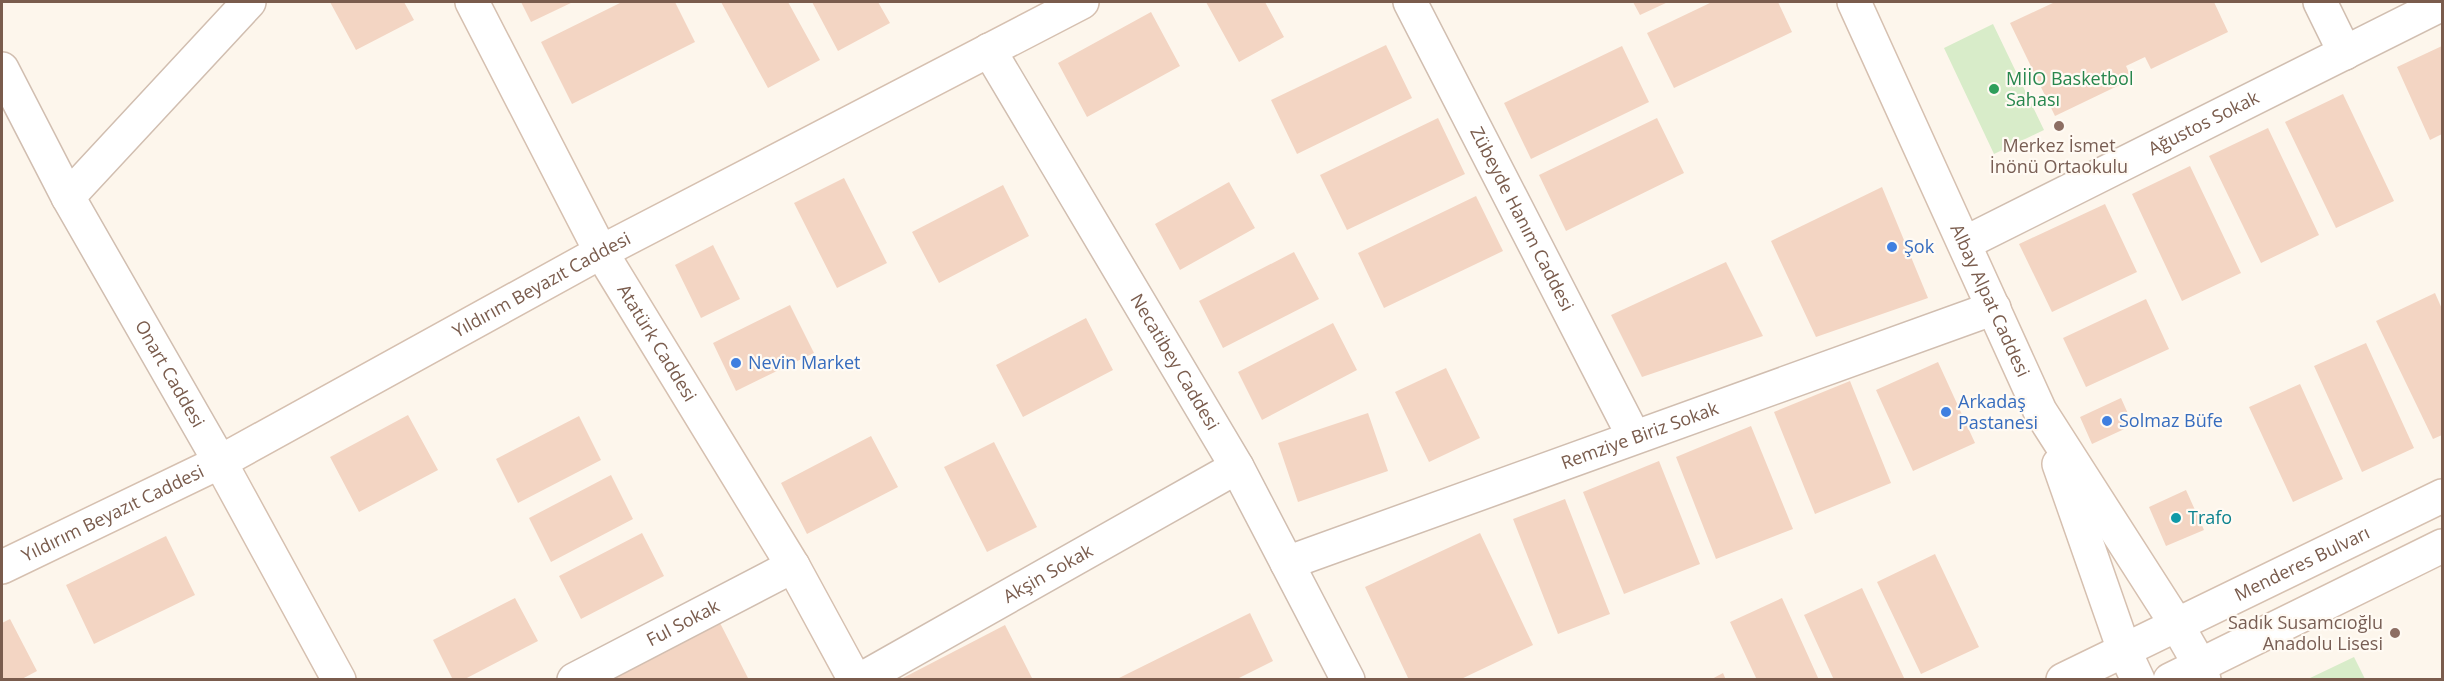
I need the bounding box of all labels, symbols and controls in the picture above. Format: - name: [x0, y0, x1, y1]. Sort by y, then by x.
- place label: MİİO Basketbol Sahası: [2006, 66, 2134, 111]
- marker: MİİO Basketbol Sahası: [1987, 82, 2001, 96]
- street label: Ağustos Sokak: [2144, 84, 2263, 160]
- marker: Merkez İsmet İnönü Ortaokulu: [2052, 119, 2066, 133]
- street label: Zübeyde Hanım Caddesi: [1465, 122, 1580, 315]
- place label: Merkez İsmet İnönü Ortaokulu: [1990, 133, 2128, 178]
- street label: Albay Alpat Caddesi: [1946, 220, 2036, 380]
- street label: Yıldırım Beyazıt Caddesi: [448, 226, 634, 343]
- place label: Şok: [1904, 234, 1935, 258]
- marker: Şok: [1885, 240, 1899, 254]
- street label: Atatürk Caddesi: [612, 279, 703, 406]
- street label: Necatibey Caddesi: [1126, 289, 1225, 434]
- street label: Onart Caddesi: [130, 315, 211, 432]
- place label: Nevin Market: [748, 350, 860, 374]
- marker: Nevin Market: [729, 356, 743, 370]
- place label: Arkadaş Pastanesi: [1958, 389, 2038, 434]
- street label: Remziye Biriz Sokak: [1557, 395, 1722, 474]
- marker: Arkadaş Pastanesi: [1939, 405, 1953, 419]
- place label: Solmaz Büfe: [2119, 408, 2223, 432]
- marker: Solmaz Büfe: [2100, 414, 2114, 428]
- street label: Yıldırım Beyazıt Caddesi: [17, 459, 207, 567]
- place label: Trafo: [2188, 505, 2232, 529]
- marker: Trafo: [2169, 511, 2183, 525]
- street label: Menderes Bulvarı: [2230, 520, 2373, 606]
- street label: Akşin Sokak: [998, 538, 1097, 608]
- street label: Ful Sokak: [642, 593, 724, 651]
- place label: Sadık Susamcıoğlu Anadolu Lisesi: [2228, 610, 2383, 655]
- marker: Sadık Susamcıoğlu Anadolu Lisesi: [2388, 626, 2402, 640]

